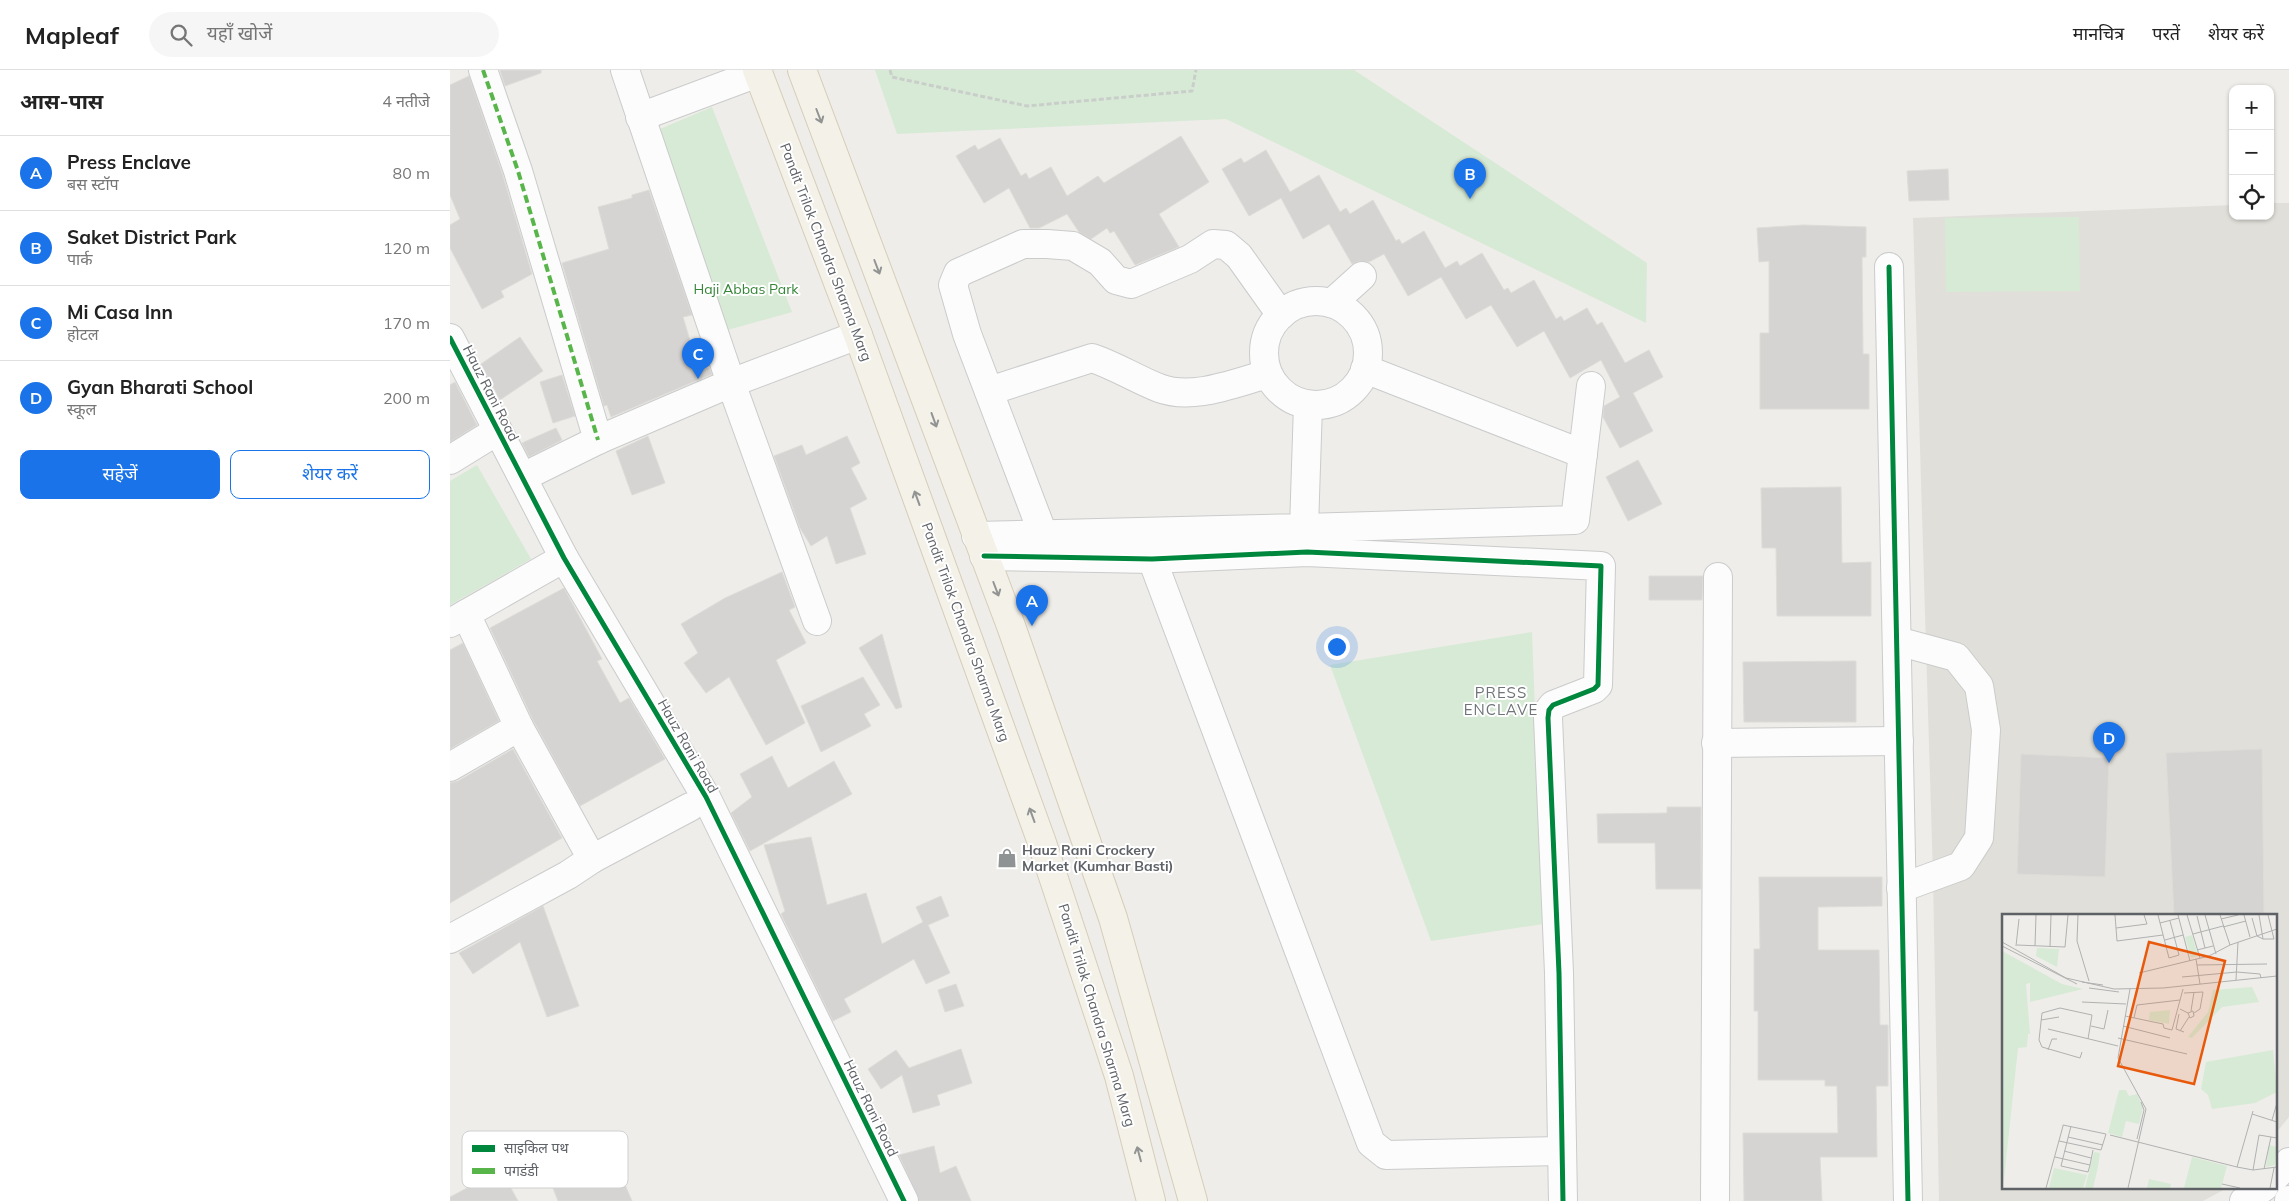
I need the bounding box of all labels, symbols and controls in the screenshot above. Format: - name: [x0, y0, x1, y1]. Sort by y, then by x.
- search box: [149, 12, 499, 57]
- text: Mapleaf: [25, 20, 119, 50]
- icon: search: [167, 21, 195, 49]
- text: यहाँ खोजें: [207, 21, 272, 45]
- text: मानचित्र: [2073, 22, 2124, 45]
- text: परतें: [2152, 22, 2180, 45]
- text: शेयर करें: [2208, 22, 2264, 45]
- map controls: [2229, 85, 2274, 220]
- button: +: [2229, 85, 2274, 130]
- text: आस-पास: [20, 88, 103, 114]
- text: 4 नतीजे: [382, 91, 430, 111]
- one-way arrow: [816, 108, 825, 123]
- button: −: [2229, 130, 2274, 175]
- street label: Pandit Trilok Chandra Sharma Marg: [776, 140, 876, 364]
- text: Press Enclave: [67, 150, 191, 174]
- pin: B: [1454, 158, 1486, 199]
- text: A: [30, 163, 42, 183]
- text: 80 m: [393, 163, 430, 183]
- text: बस स्टॉप: [67, 174, 119, 194]
- button: locate: [2229, 175, 2274, 220]
- text: Saket District Park: [67, 225, 237, 249]
- text: B: [30, 238, 42, 258]
- text: 120 m: [383, 238, 430, 258]
- text: पार्क: [67, 249, 93, 269]
- one-way arrow: [873, 259, 882, 275]
- park label: Haji Abbas Park: [694, 280, 799, 298]
- text: Mi Casa Inn: [67, 300, 173, 324]
- text: C: [31, 313, 41, 333]
- text: 170 m: [383, 313, 430, 333]
- text: होटल: [67, 324, 99, 344]
- pin: C: [682, 338, 714, 379]
- street label: Hauz Rani Road: [459, 342, 523, 444]
- text: Gyan Bharati School: [67, 375, 253, 399]
- text: D: [30, 388, 42, 408]
- text: 200 m: [383, 388, 430, 408]
- text: स्कूल: [67, 399, 96, 419]
- one-way arrow: [930, 412, 939, 427]
- button: सहेजें: [20, 450, 220, 499]
- button: शेयर करें: [230, 450, 430, 499]
- one-way arrow: [912, 491, 921, 506]
- street label: Pandit Trilok Chandra Sharma Marg: [918, 520, 1014, 744]
- one-way arrow: [992, 580, 1001, 596]
- pin: A: [1016, 585, 1048, 626]
- your location: [1324, 634, 1350, 660]
- district label: PRESS ENCLAVE: [1464, 683, 1538, 719]
- street label: Hauz Rani Road: [654, 696, 722, 796]
- pin: D: [2093, 722, 2125, 763]
- one-way arrow: [1027, 808, 1036, 824]
- place label: Hauz Rani Crockery Market (Kumhar Basti): [1022, 841, 1174, 875]
- shop icon: Hauz Rani Crockery Market (Kumhar Basti): [996, 847, 1018, 869]
- street label: Pandit Trilok Chandra Sharma Marg: [1054, 901, 1140, 1129]
- inset map: [2002, 914, 2276, 1188]
- street label: Hauz Rani Road: [840, 1057, 902, 1159]
- legend: [462, 1131, 628, 1188]
- text: साइकिल पथ: [504, 1139, 569, 1157]
- one-way arrow: [1134, 1146, 1143, 1162]
- text: पगडंडी: [504, 1162, 539, 1180]

